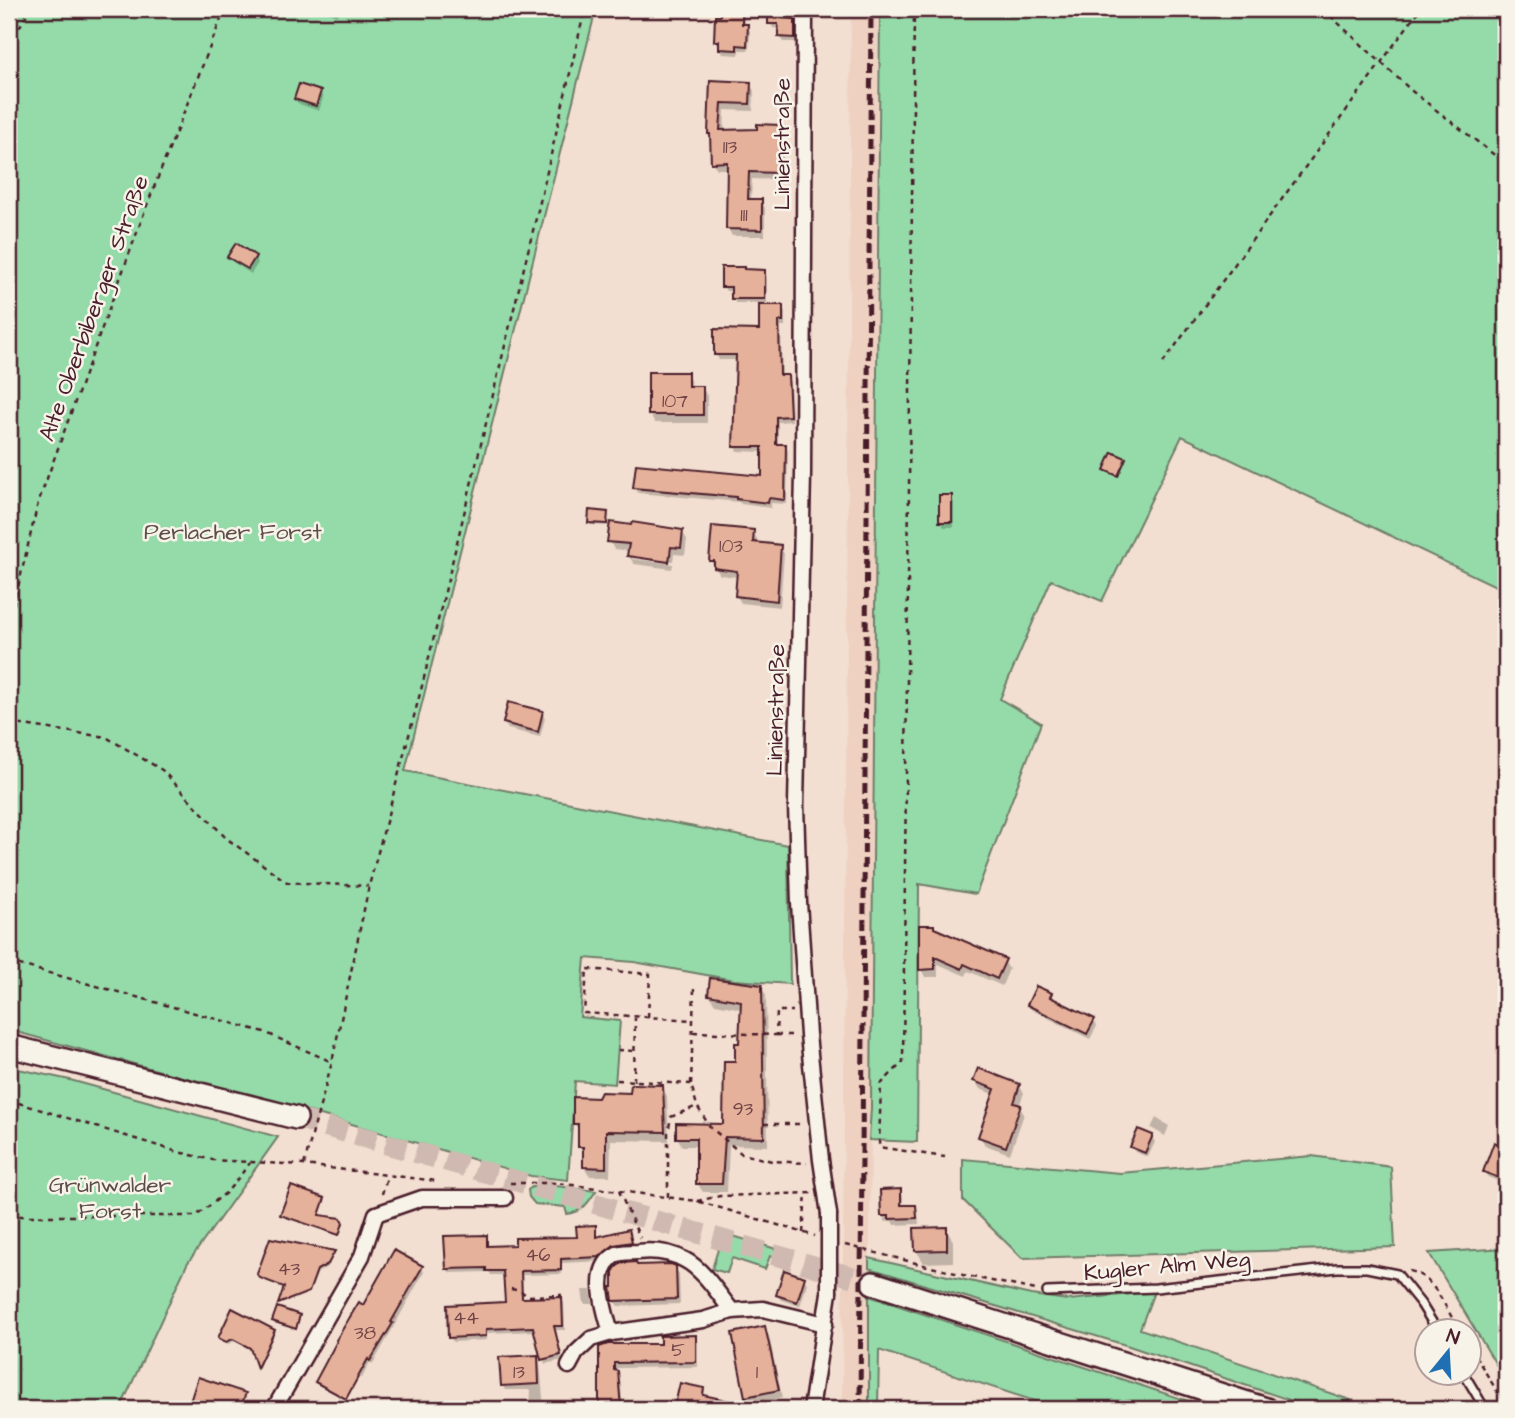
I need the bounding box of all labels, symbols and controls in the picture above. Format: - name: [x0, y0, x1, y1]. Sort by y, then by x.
- street label: Linienstraße: [766, 78, 798, 210]
- house number: 113: [723, 134, 738, 161]
- street label: Alte Oberbiberger Straße: [31, 171, 158, 446]
- house number: 111: [740, 202, 748, 229]
- house number: 107: [662, 388, 688, 415]
- park label: Perlacher Forst: [144, 516, 323, 548]
- house number: 103: [719, 533, 743, 560]
- street label: Linienstraße: [759, 644, 793, 776]
- house number: 93: [733, 1096, 754, 1123]
- park label: Grünwalder Forst: [49, 1169, 172, 1227]
- house number: 46: [526, 1242, 551, 1269]
- street label: Kugler Alm Weg: [1083, 1243, 1252, 1290]
- house number: 43: [278, 1256, 301, 1283]
- house number: 44: [453, 1305, 479, 1332]
- north arrow: [1414, 1316, 1484, 1386]
- house number: 38: [354, 1320, 376, 1347]
- text: N: [1443, 1323, 1463, 1352]
- house number: 5: [671, 1337, 685, 1364]
- house number: 13: [513, 1359, 525, 1386]
- house number: 1: [756, 1359, 759, 1386]

